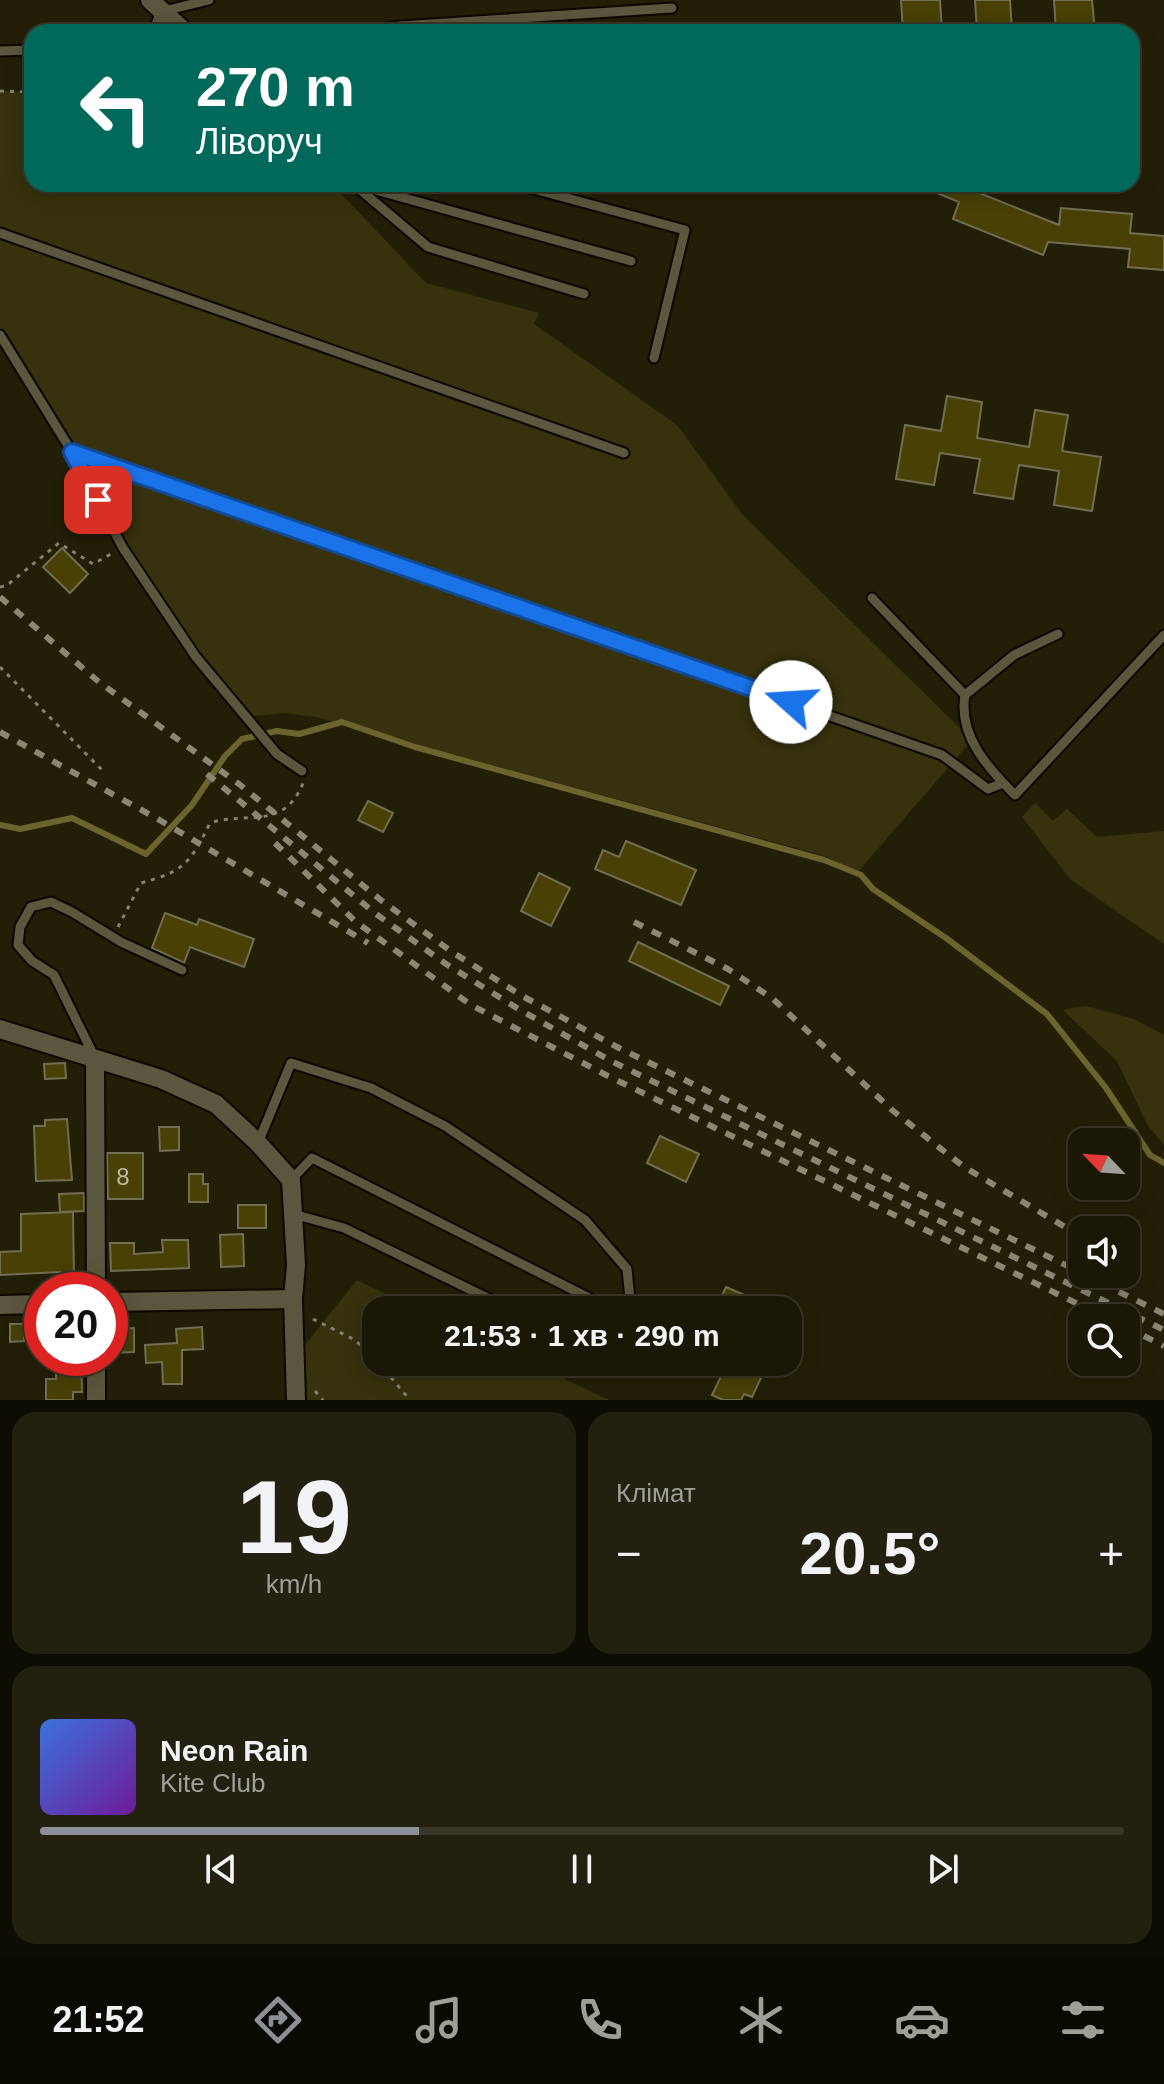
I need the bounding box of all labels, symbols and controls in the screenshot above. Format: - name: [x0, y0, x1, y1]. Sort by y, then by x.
- text: 270 m: [196, 55, 355, 118]
- icon: left: [64, 56, 168, 160]
- text: Ліворуч: [196, 121, 323, 162]
- pin: [64, 466, 132, 534]
- icon: arrive: [76, 478, 120, 522]
- position arrow: [749, 660, 833, 744]
- north arrow: [1068, 1128, 1140, 1200]
- map controls: [1068, 1128, 1140, 1376]
- house number: 8: [116, 1163, 130, 1190]
- button: sound: [1068, 1216, 1140, 1288]
- speed limit sign: 20: [24, 1272, 128, 1376]
- button: search: [1068, 1304, 1140, 1376]
- text: 21:53 · 1 хв · 290 m: [444, 1319, 720, 1352]
- text: 19: [236, 1459, 352, 1575]
- text: Клімат: [616, 1478, 696, 1508]
- text: 20.5°: [800, 1520, 940, 1587]
- text: −: [616, 1529, 642, 1578]
- text: +: [1098, 1529, 1124, 1578]
- text: km/h: [266, 1569, 322, 1599]
- text: Neon Rain: [160, 1734, 308, 1767]
- text: Kite Club: [160, 1768, 266, 1798]
- icon: previous: [199, 1847, 243, 1891]
- icon: pause: [560, 1847, 604, 1891]
- icon: next: [921, 1847, 965, 1891]
- icon: directions: [250, 1992, 306, 2048]
- icon: music: [411, 1992, 467, 2048]
- icon: phone: [572, 1992, 628, 2048]
- icon: climate: [733, 1992, 789, 2048]
- icon: car: [894, 1992, 950, 2048]
- icon: filters: [1055, 1992, 1111, 2048]
- text: 21:52: [53, 1999, 145, 2040]

